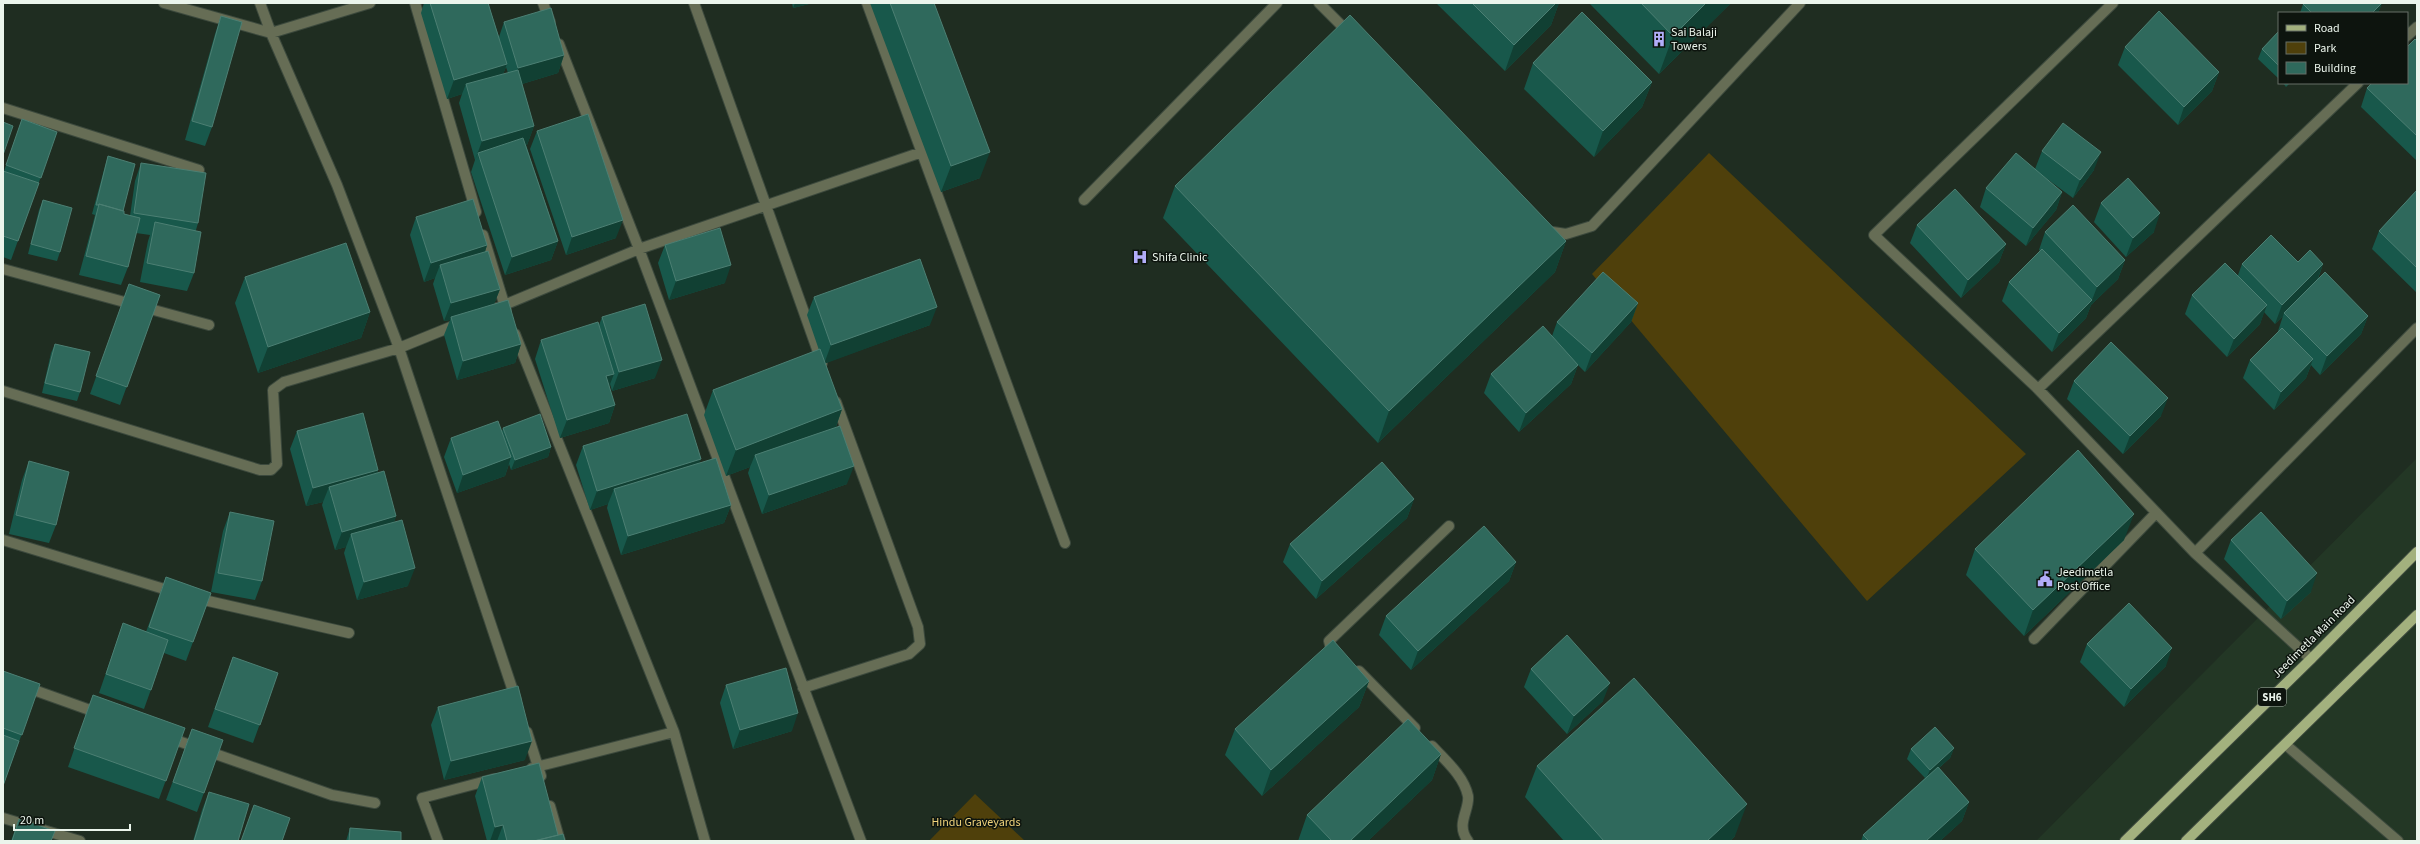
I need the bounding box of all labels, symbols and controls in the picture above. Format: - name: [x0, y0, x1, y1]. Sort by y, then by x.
- legend: [2278, 12, 2408, 84]
- text: Road: [2314, 20, 2340, 37]
- place label: Sai Balaji Towers: [1671, 24, 1717, 55]
- building icon: Sai Balaji Towers: [1650, 30, 1668, 48]
- text: Park: [2314, 40, 2336, 57]
- text: Building: [2314, 60, 2356, 77]
- hospital icon: Shifa Clinic: [1131, 248, 1149, 266]
- place label: Shifa Clinic: [1152, 249, 1208, 266]
- place label: Jeedimetla Post Office: [2057, 564, 2113, 595]
- public building icon: Jeedimetla Post Office: [2036, 570, 2054, 588]
- street label: Jeedimetla Main Road: [2269, 592, 2359, 682]
- road number: SH6: [2258, 688, 2286, 706]
- scale bar: [14, 806, 130, 832]
- text: 20 m: [20, 812, 44, 829]
- park label: Hindu Graveyards: [932, 814, 1020, 831]

